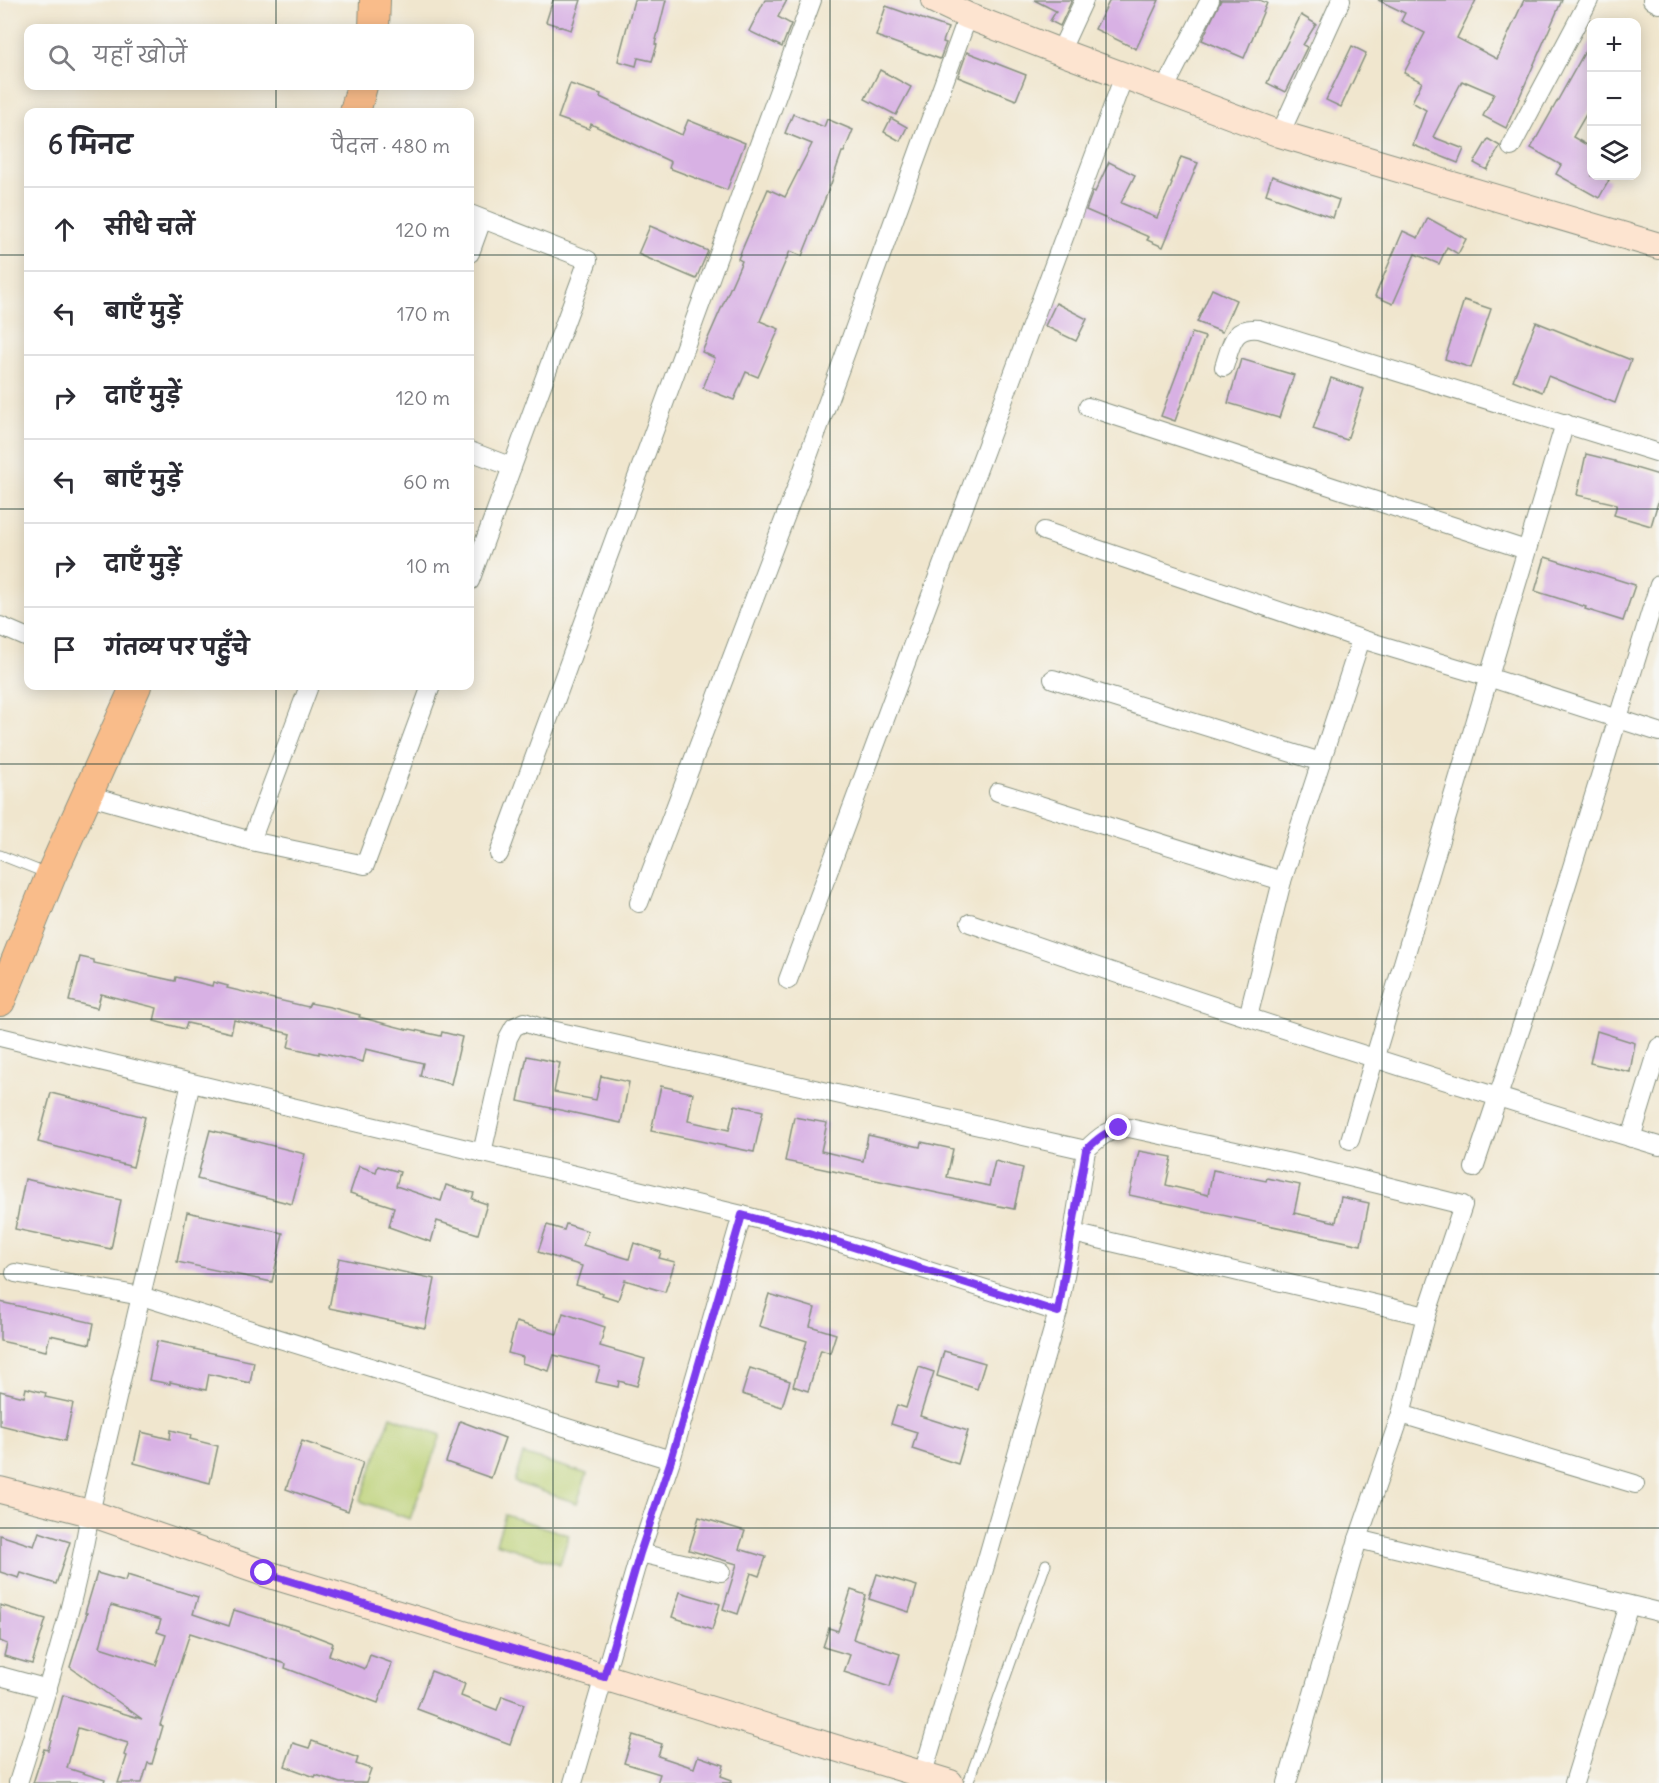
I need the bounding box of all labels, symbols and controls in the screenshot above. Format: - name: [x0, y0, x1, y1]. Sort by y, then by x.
- map controls: [1587, 18, 1641, 180]
- button: +: [1587, 18, 1641, 72]
- search box: [24, 24, 474, 90]
- icon: search: [45, 41, 78, 74]
- text: यहाँ खोजें: [93, 41, 187, 69]
- button: −: [1587, 72, 1641, 126]
- button: layers: [1587, 126, 1641, 180]
- text: 6 मिनट: [48, 128, 132, 161]
- text: पैदल · 480 m: [331, 133, 450, 158]
- icon: ahead: [48, 213, 81, 246]
- text: सीधे चलें: [105, 213, 195, 241]
- text: 120 m: [396, 217, 450, 242]
- icon: left: [48, 297, 81, 330]
- text: बाएँ मुड़ें: [105, 297, 182, 325]
- text: 170 m: [397, 301, 450, 326]
- icon: right: [48, 381, 81, 414]
- text: दाएँ मुड़ें: [105, 381, 181, 409]
- text: 120 m: [396, 385, 450, 410]
- icon: left: [48, 465, 81, 498]
- text: बाएँ मुड़ें: [105, 465, 182, 493]
- text: 60 m: [403, 469, 450, 494]
- icon: right: [48, 549, 81, 582]
- text: दाएँ मुड़ें: [105, 549, 181, 577]
- text: 10 m: [407, 553, 450, 578]
- icon: arrive: [48, 633, 81, 666]
- text: गंतव्य पर पहुँचे: [105, 633, 249, 661]
- route end: [1105, 1114, 1131, 1140]
- route start: [250, 1559, 276, 1585]

